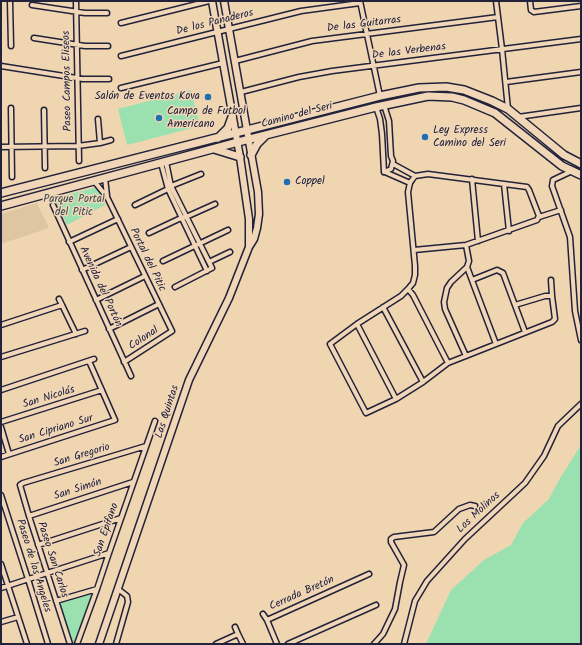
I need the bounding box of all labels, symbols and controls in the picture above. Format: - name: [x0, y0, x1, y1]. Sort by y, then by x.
- street label: De los Panaderos: [175, 7, 255, 39]
- street label: De las Guitarras: [326, 14, 402, 36]
- street label: Paseo Campos Eliseos: [61, 30, 75, 132]
- street label: De las Verbenas: [371, 41, 447, 63]
- place label: Salón de Eventos Kova: [95, 90, 200, 104]
- marker: Salón de Eventos Kova: [203, 92, 213, 102]
- street label: Camino del Seri: [260, 100, 334, 132]
- place label: Campo de Futbol Americano: [167, 105, 246, 131]
- marker: Campo de Futbol Americano: [154, 113, 164, 123]
- place label: Ley Express Camino del Seri: [433, 124, 506, 150]
- marker: Ley Express Camino del Seri: [420, 132, 430, 142]
- place label: Coppel: [295, 175, 325, 189]
- marker: Coppel: [282, 177, 292, 187]
- park label: Parque Portal del Pitic: [43, 193, 105, 219]
- street label: Portal del Pitic: [126, 226, 168, 294]
- street label: Avenida del Portón: [76, 245, 124, 329]
- street label: Colonal: [127, 324, 161, 354]
- street label: San Nicolás: [21, 384, 77, 412]
- street label: Las Quintas: [153, 384, 183, 440]
- street label: San Cipriano Sur: [17, 412, 95, 448]
- street label: San Gregorio: [52, 441, 112, 471]
- street label: San Simón: [53, 476, 103, 504]
- street label: Los Molinos: [455, 490, 503, 536]
- street label: San Epifano: [92, 502, 122, 558]
- street label: Paseo de los Angeles: [13, 518, 53, 614]
- street label: Paseo San Carlos: [33, 520, 71, 600]
- street label: Cerrada Bretón: [267, 574, 337, 614]

